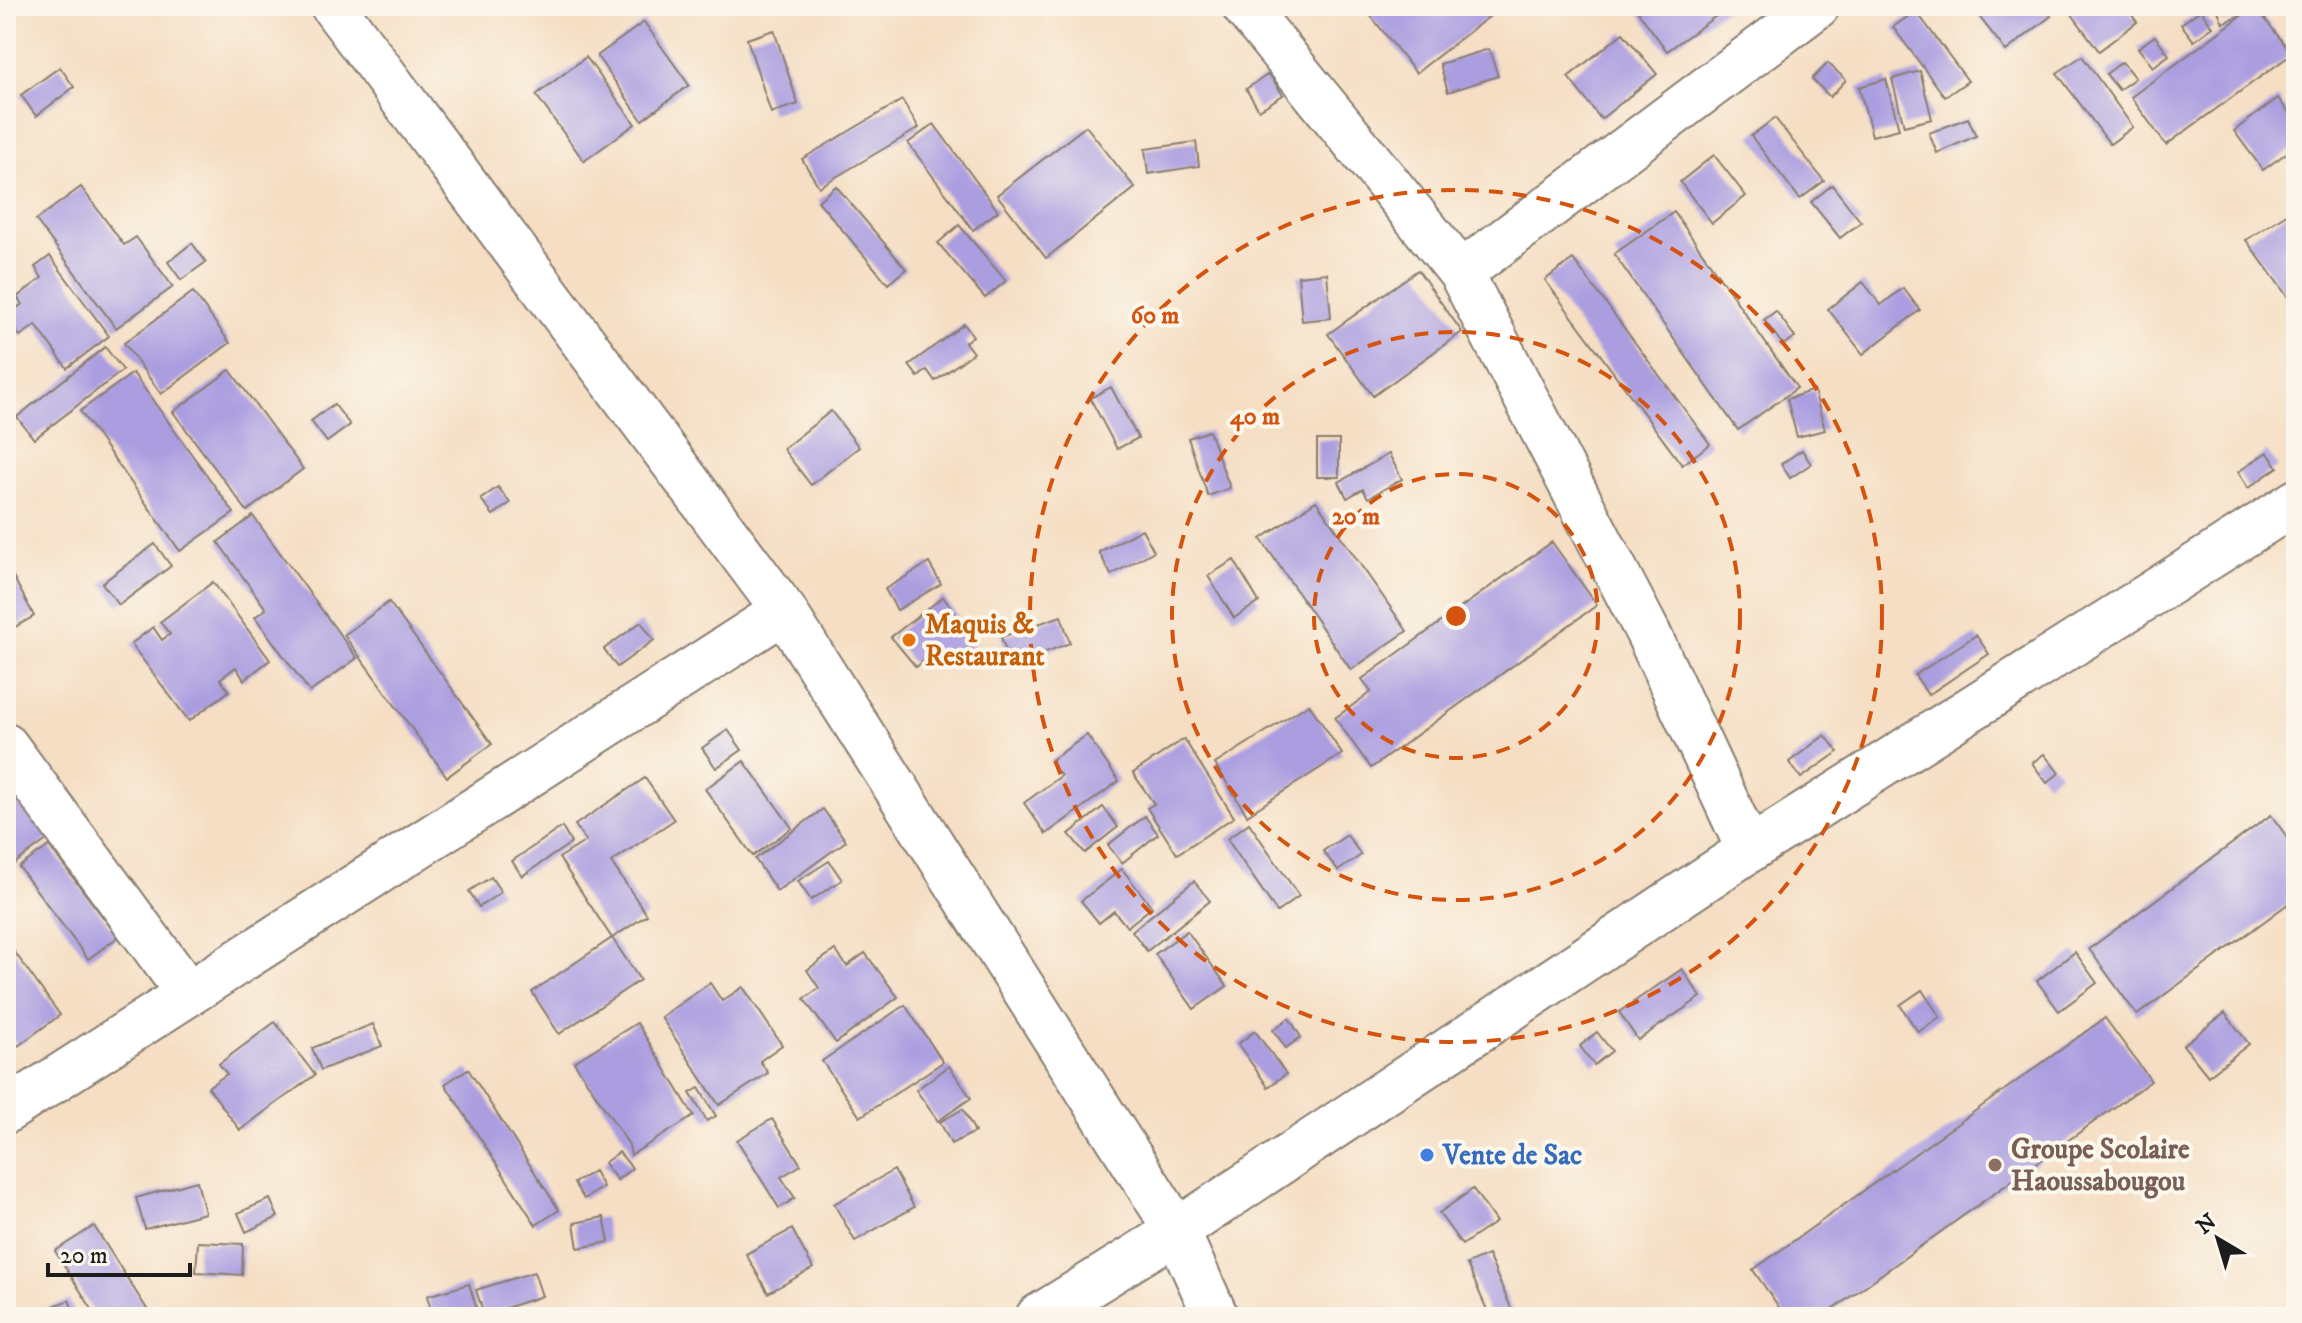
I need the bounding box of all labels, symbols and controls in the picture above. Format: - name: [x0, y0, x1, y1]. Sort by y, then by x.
- text: 60 m: [1131, 301, 1179, 331]
- text: 40 m: [1230, 402, 1280, 432]
- text: 20 m: [1332, 502, 1380, 532]
- centre of rings: [1442, 602, 1470, 630]
- place label: Maquis & Restaurant: [925, 607, 1045, 674]
- marker: Maquis & Restaurant: [900, 631, 918, 649]
- place label: Groupe Scolaire Haoussabougou: [2011, 1132, 2190, 1199]
- place label: Vente de Sac: [1442, 1138, 1582, 1173]
- marker: Vente de Sac: [1418, 1146, 1436, 1164]
- marker: Groupe Scolaire Haoussabougou: [1986, 1156, 2004, 1174]
- north arrow: [2178, 1199, 2258, 1279]
- text: N: [2191, 1208, 2222, 1241]
- scale bar: [48, 1227, 190, 1277]
- text: 20 m: [60, 1241, 108, 1271]

